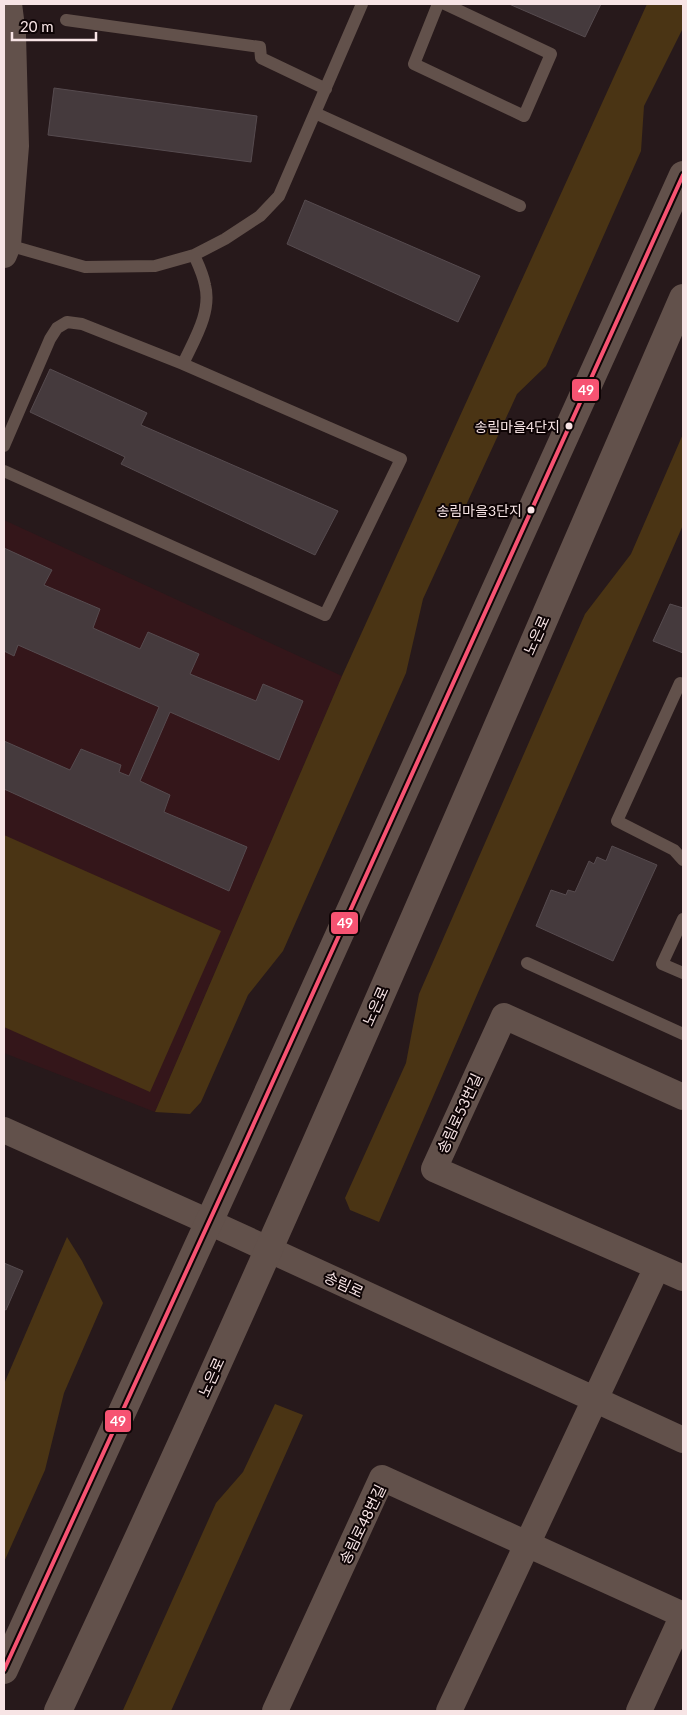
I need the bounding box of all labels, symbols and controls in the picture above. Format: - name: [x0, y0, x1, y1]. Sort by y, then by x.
- scale bar: [12, 10, 96, 42]
- text: 20 m: [20, 17, 54, 35]
- line badge: 49: [571, 378, 600, 402]
- text: 49: [578, 381, 594, 398]
- place label: 송림마을4단지: [475, 418, 560, 435]
- marker: 송림마을4단지: [564, 421, 574, 431]
- place label: 송림마을3단지: [437, 502, 522, 519]
- marker: 송림마을3단지: [526, 505, 536, 515]
- street label: 노은로: [519, 612, 553, 658]
- line badge: 49: [330, 911, 359, 935]
- text: 49: [337, 914, 353, 931]
- street label: 노은로: [358, 983, 392, 1029]
- street label: 송림로53번길: [433, 1070, 485, 1156]
- street label: 송림로: [321, 1267, 367, 1301]
- street label: 노은로: [194, 1354, 228, 1400]
- line badge: 49: [104, 1409, 132, 1433]
- text: 49: [110, 1412, 126, 1429]
- street label: 송림로48번길: [335, 1481, 389, 1567]

